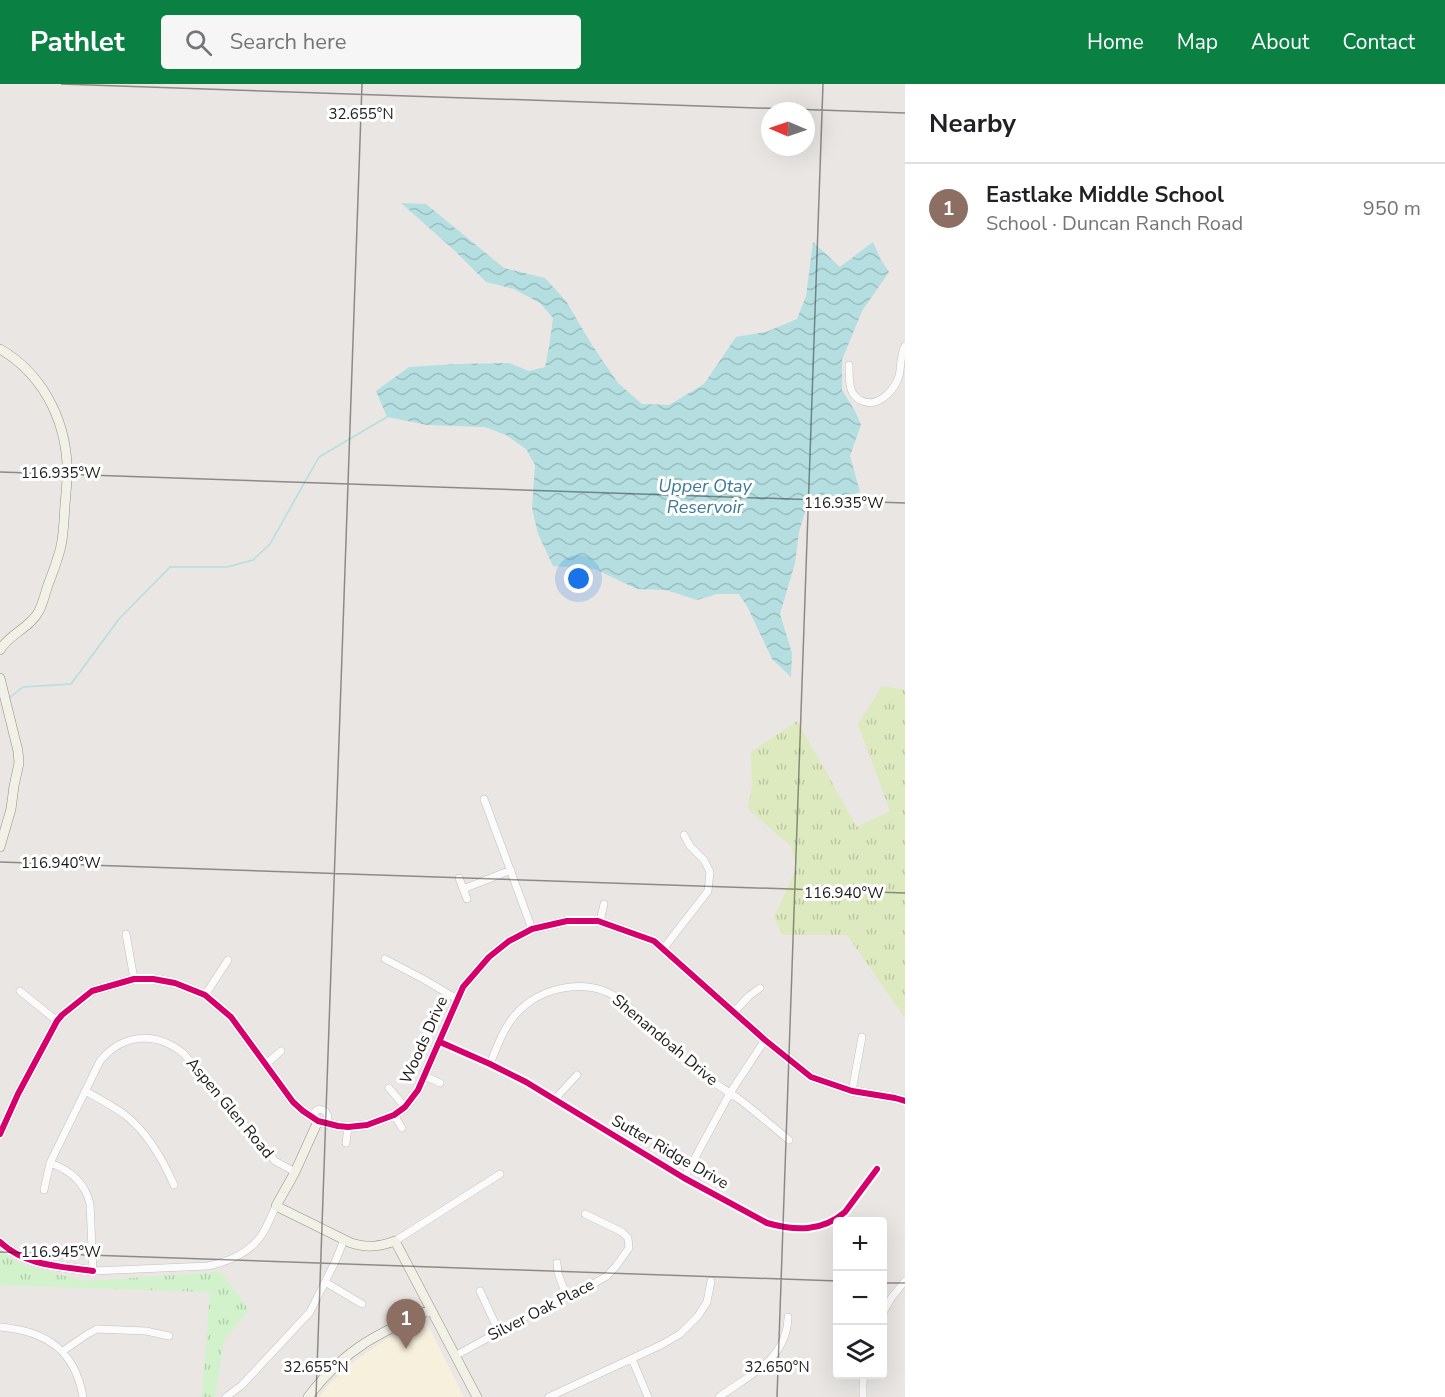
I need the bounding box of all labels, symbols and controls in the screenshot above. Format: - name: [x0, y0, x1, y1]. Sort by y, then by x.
- search box: [161, 15, 581, 69]
- text: Pathlet: [30, 23, 125, 61]
- icon: search: [182, 26, 215, 59]
- text: Search here: [230, 27, 346, 57]
- text: Home: [1087, 28, 1144, 56]
- text: Map: [1177, 28, 1218, 56]
- text: About: [1251, 28, 1309, 56]
- text: Contact: [1342, 28, 1415, 56]
- north arrow: [761, 102, 815, 156]
- text: 32.655°N: [328, 104, 394, 124]
- text: Nearby: [929, 106, 1016, 141]
- text: Eastlake Middle School: [986, 180, 1224, 210]
- text: 1: [943, 195, 955, 222]
- text: 950 m: [1363, 195, 1421, 222]
- text: School · Duncan Ranch Road: [986, 210, 1243, 237]
- text: 116.935°W: [21, 463, 101, 483]
- water label: Upper Otay Reservoir: [658, 474, 753, 519]
- text: 116.935°W: [804, 493, 884, 513]
- your location: [564, 564, 593, 593]
- text: 116.940°W: [21, 853, 101, 873]
- text: 116.940°W: [804, 883, 884, 903]
- street label: Shenandoah Drive: [607, 989, 723, 1091]
- street label: Woods Drive: [395, 993, 453, 1087]
- street label: Aspen Glen Road: [181, 1053, 279, 1163]
- street label: Sutter Ridge Drive: [607, 1110, 733, 1194]
- map controls: [833, 1217, 887, 1379]
- button: +: [833, 1217, 887, 1271]
- text: 116.945°W: [21, 1242, 101, 1262]
- button: −: [833, 1271, 887, 1325]
- street label: Silver Oak Place: [484, 1274, 598, 1346]
- pin: 1: [386, 1300, 426, 1349]
- button: layers: [833, 1325, 887, 1379]
- text: 32.655°N: [283, 1357, 349, 1377]
- text: 32.650°N: [744, 1357, 810, 1377]

